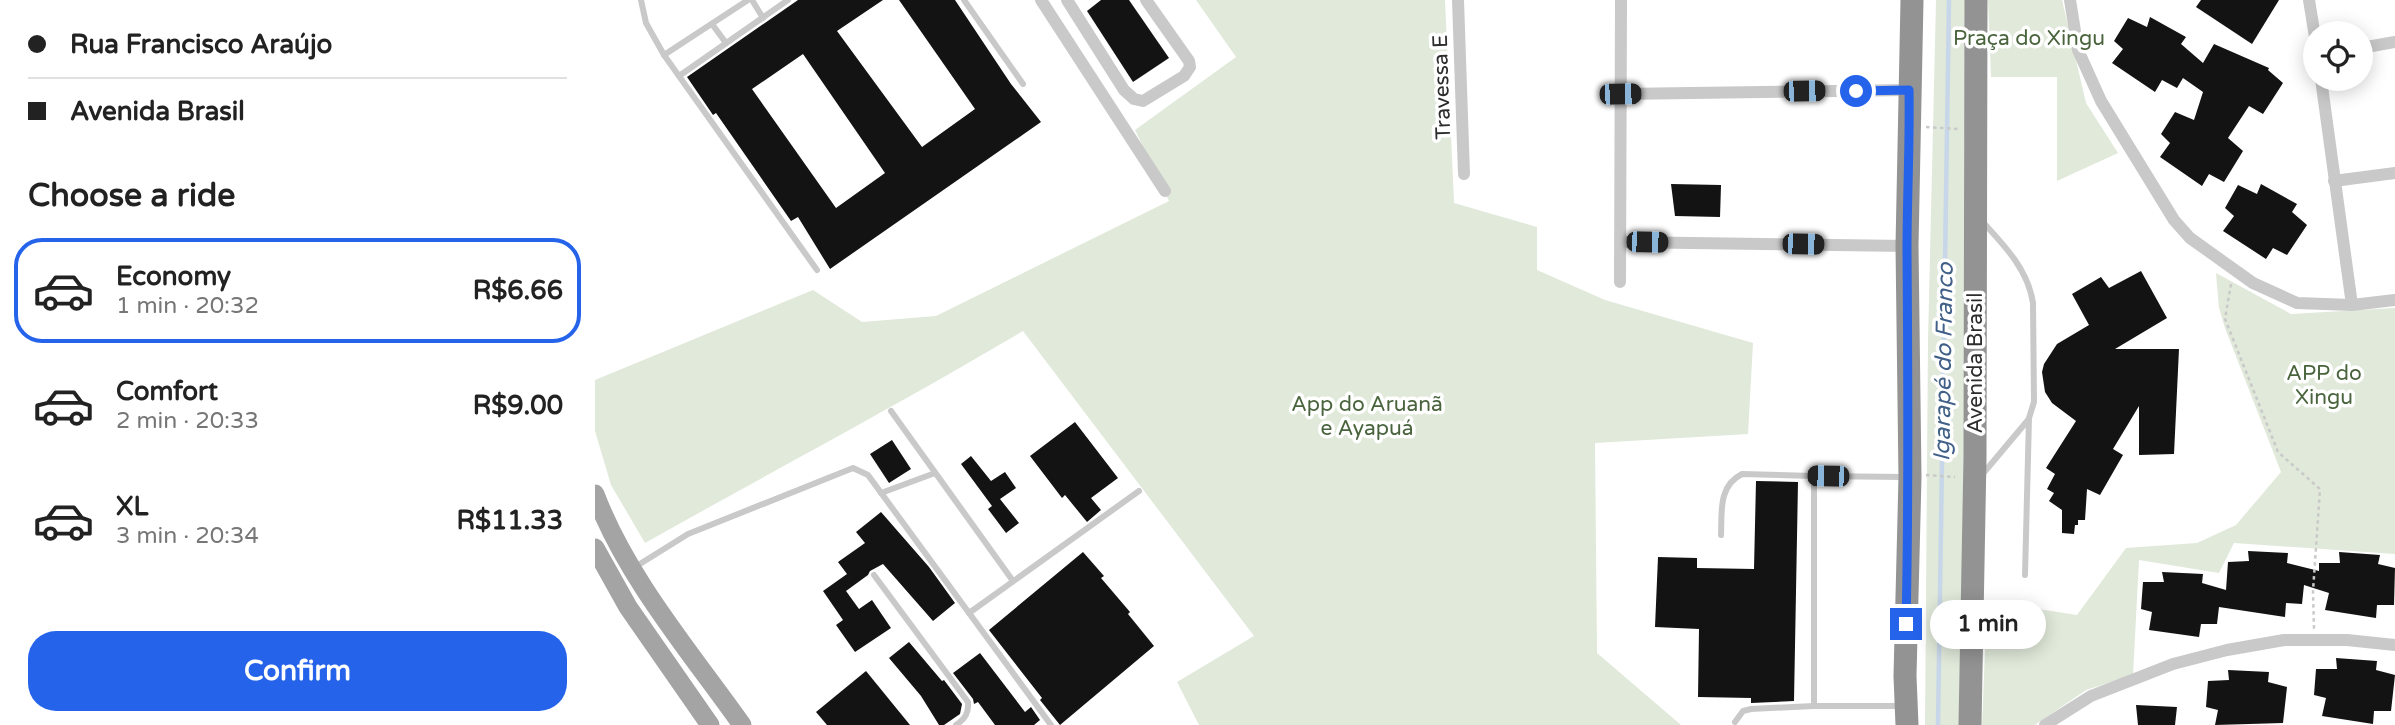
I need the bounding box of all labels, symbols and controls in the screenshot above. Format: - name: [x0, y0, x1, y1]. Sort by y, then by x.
- map controls: [2303, 21, 2373, 91]
- button: locate: [2303, 21, 2373, 91]
- park label: Praça do Xingu: [1953, 26, 2105, 51]
- text: Rua Francisco Araújo: [70, 29, 332, 60]
- street label: Travessa E: [1428, 34, 1456, 140]
- route start: [1840, 75, 1872, 107]
- car: [1783, 80, 1826, 102]
- car: [1599, 83, 1642, 105]
- text: Avenida Brasil: [70, 96, 245, 127]
- text: Choose a ride: [28, 177, 235, 215]
- car: [1626, 231, 1669, 253]
- car: [1782, 233, 1825, 255]
- icon: car: [32, 259, 95, 322]
- text: Economy: [116, 261, 231, 292]
- water label: Igarapé do Franco: [1928, 261, 1960, 462]
- text: R$6.66: [473, 275, 563, 306]
- text: 1 min · 20:32: [116, 292, 259, 320]
- street label: Avenida Brasil: [1963, 292, 1988, 434]
- park label: APP do Xingu: [2286, 361, 2362, 410]
- icon: car: [32, 374, 95, 437]
- text: Comfort: [116, 376, 218, 407]
- text: R$9.00: [473, 390, 563, 421]
- park label: App do Aruanã e Ayapuá: [1291, 392, 1443, 441]
- text: 2 min · 20:33: [116, 407, 259, 435]
- car: [1807, 465, 1850, 487]
- icon: car: [32, 489, 95, 552]
- text: XL: [116, 491, 148, 522]
- text: R$11.33: [456, 505, 563, 536]
- text: 3 min · 20:34: [116, 522, 259, 550]
- callout: 1 min: [1931, 600, 2046, 648]
- route end: [1890, 608, 1922, 640]
- text: 1 min: [1957, 610, 2019, 638]
- button: Confirm: [28, 631, 567, 711]

